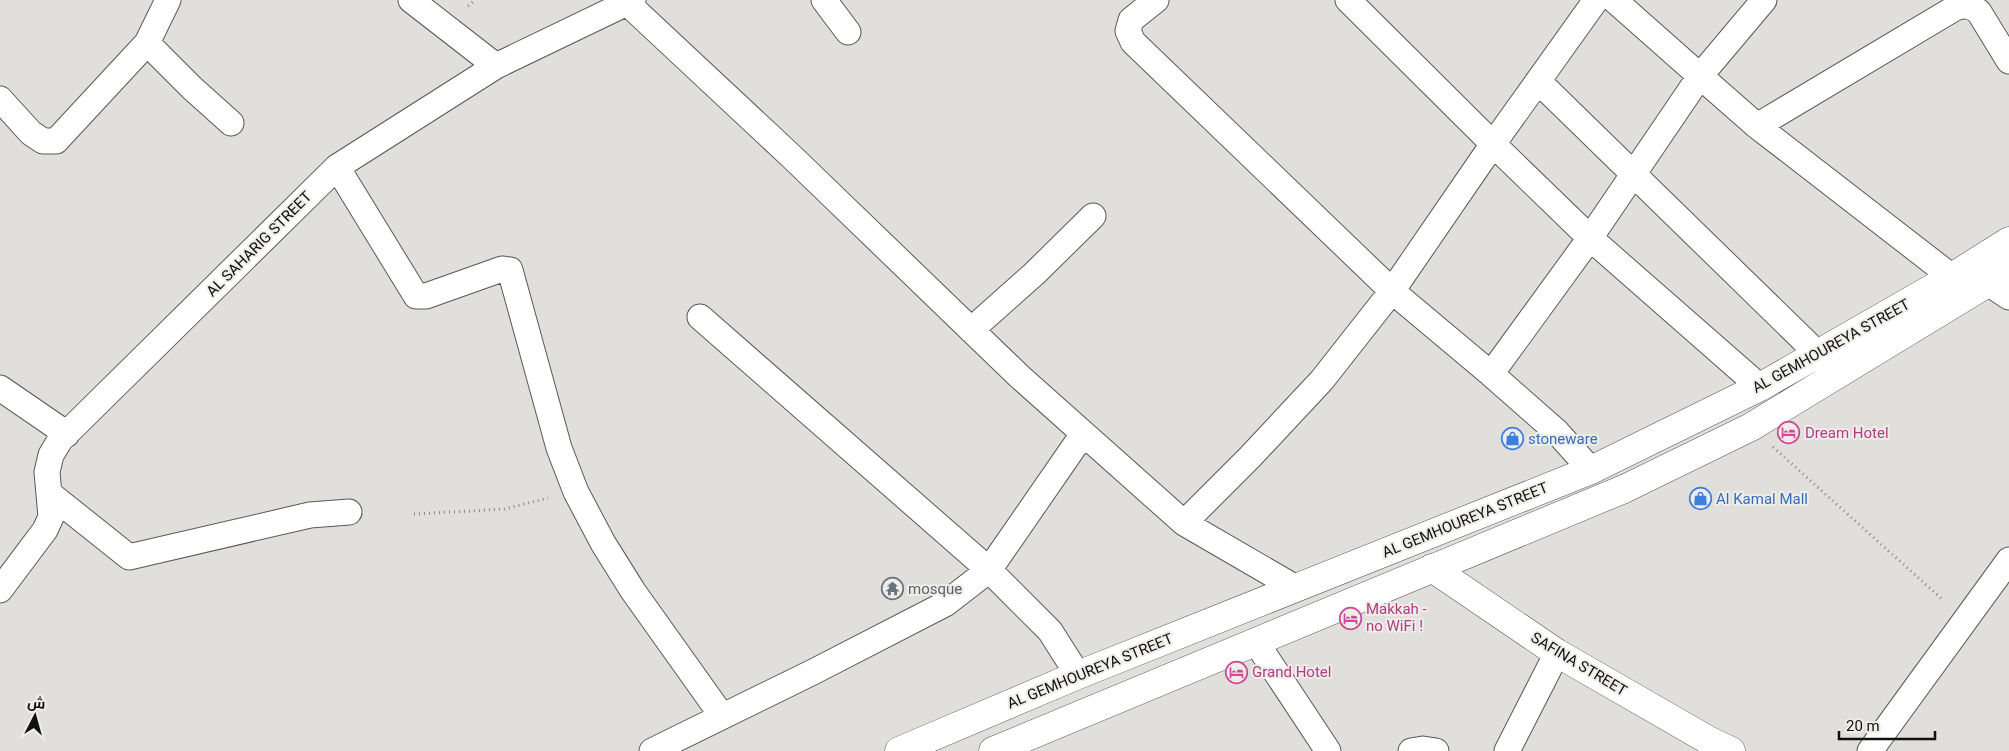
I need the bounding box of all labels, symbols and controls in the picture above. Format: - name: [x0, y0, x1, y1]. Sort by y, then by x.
- street label: AL SAHARIG STREET: [203, 188, 315, 300]
- street label: AL GEMHOUREYA STREET: [1749, 295, 1913, 397]
- hotel icon: Dream Hotel: [1777, 421, 1801, 445]
- place label: Dream Hotel: [1805, 424, 1889, 442]
- shop icon: stoneware: [1500, 427, 1524, 451]
- place label: stoneware: [1528, 430, 1598, 448]
- street label: AL GEMHOUREYA STREET: [1380, 478, 1550, 562]
- shop icon: Al Kamal Mall: [1688, 487, 1712, 511]
- place label: Al Kamal Mall: [1716, 490, 1808, 508]
- temple icon: mosque: [880, 577, 904, 601]
- place label: mosque: [908, 580, 962, 598]
- place label: Makkah - no WiFi !: [1366, 600, 1427, 635]
- hotel icon: Makkah - no WiFi !: [1338, 606, 1362, 630]
- street label: SAFINA STREET: [1528, 628, 1630, 700]
- street label: AL GEMHOUREYA STREET: [1005, 629, 1175, 713]
- hotel icon: Grand Hotel: [1224, 660, 1248, 684]
- place label: Grand Hotel: [1252, 663, 1331, 681]
- north arrow: [10, 691, 60, 741]
- text: ش: [26, 694, 46, 713]
- scale bar: [1839, 708, 1935, 740]
- text: 20 m: [1846, 717, 1880, 735]

